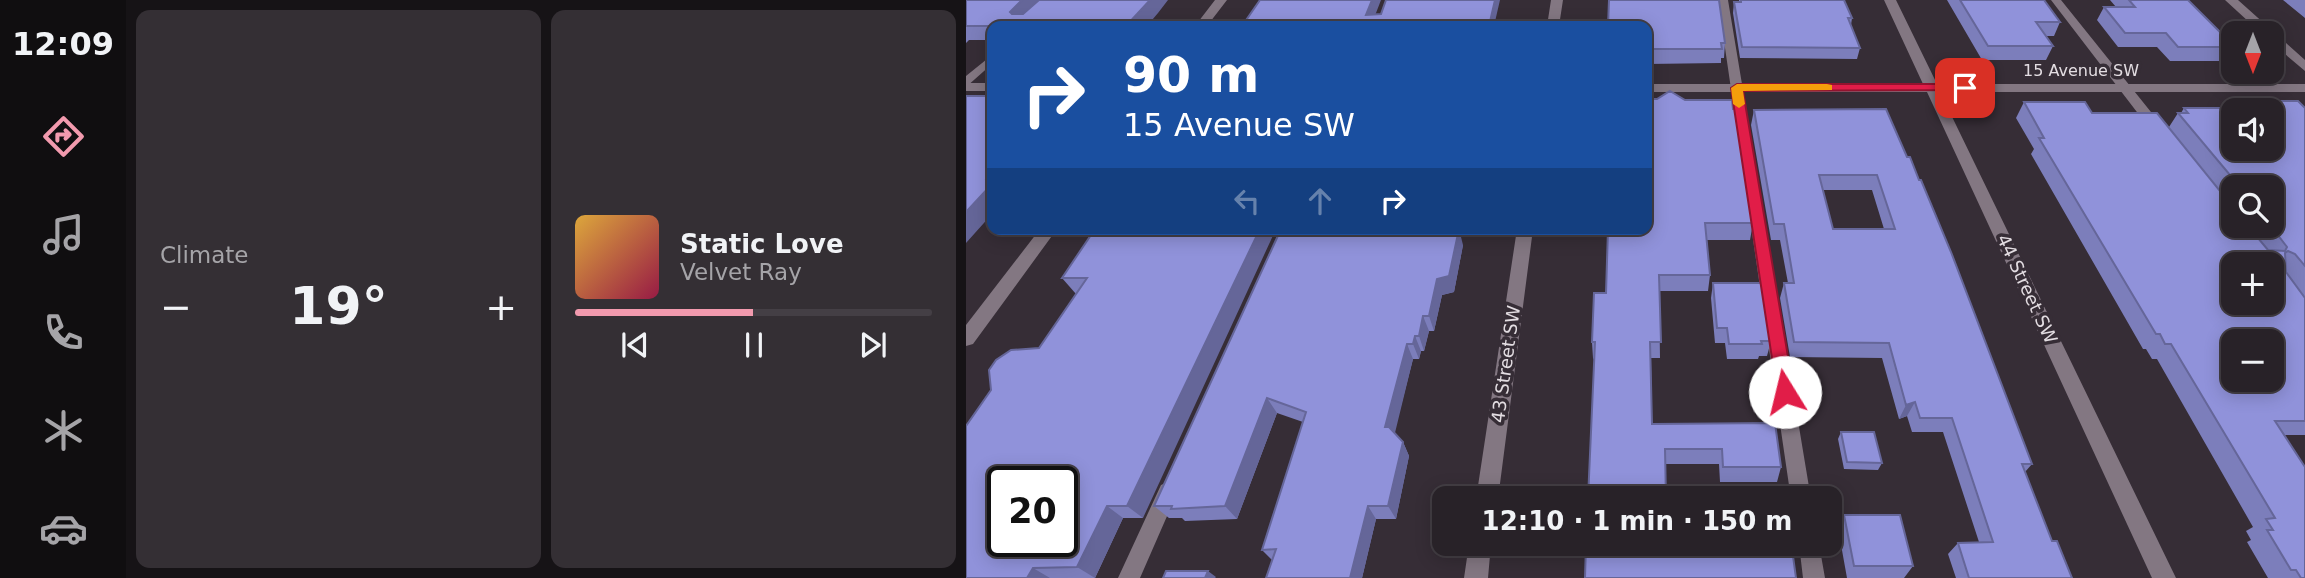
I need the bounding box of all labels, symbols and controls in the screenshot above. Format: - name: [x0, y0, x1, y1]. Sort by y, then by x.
- north arrow: [2221, 21, 2284, 84]
- map controls: [2221, 21, 2284, 392]
- text: 12:09: [12, 25, 114, 63]
- text: 90 m: [1123, 47, 1259, 104]
- icon: right: [1008, 49, 1099, 140]
- pin: [1935, 58, 1995, 118]
- street label: 15 Avenue SW: [2023, 61, 2139, 80]
- icon: arrive: [1946, 69, 1984, 107]
- button: sound: [2221, 98, 2284, 161]
- text: 15 Avenue SW: [1123, 106, 1355, 144]
- icon: directions: [39, 112, 88, 161]
- button: search: [2221, 175, 2284, 238]
- icon: left: [1228, 182, 1266, 220]
- icon: ahead: [1301, 182, 1339, 220]
- icon: right: [1374, 182, 1412, 220]
- icon: music: [39, 210, 88, 259]
- text: Static Love: [680, 229, 844, 259]
- street label: 44 Street SW: [1993, 231, 2062, 347]
- text: Climate: [160, 242, 249, 268]
- button: +: [2221, 252, 2284, 315]
- text: Velvet Ray: [680, 259, 802, 285]
- text: 19°: [289, 276, 388, 336]
- text: −: [160, 285, 192, 329]
- text: +: [485, 285, 517, 329]
- street label: 43 Street SW: [1487, 304, 1524, 424]
- icon: phone: [39, 308, 88, 357]
- icon: previous: [616, 326, 654, 364]
- icon: pause: [735, 326, 773, 364]
- icon: next: [854, 326, 892, 364]
- button: −: [2221, 329, 2284, 392]
- position arrow: [1748, 355, 1822, 429]
- icon: climate: [39, 406, 88, 455]
- speed limit sign: 20: [987, 466, 1078, 557]
- icon: car: [39, 504, 88, 553]
- text: 12:10 · 1 min · 150 m: [1482, 506, 1792, 536]

